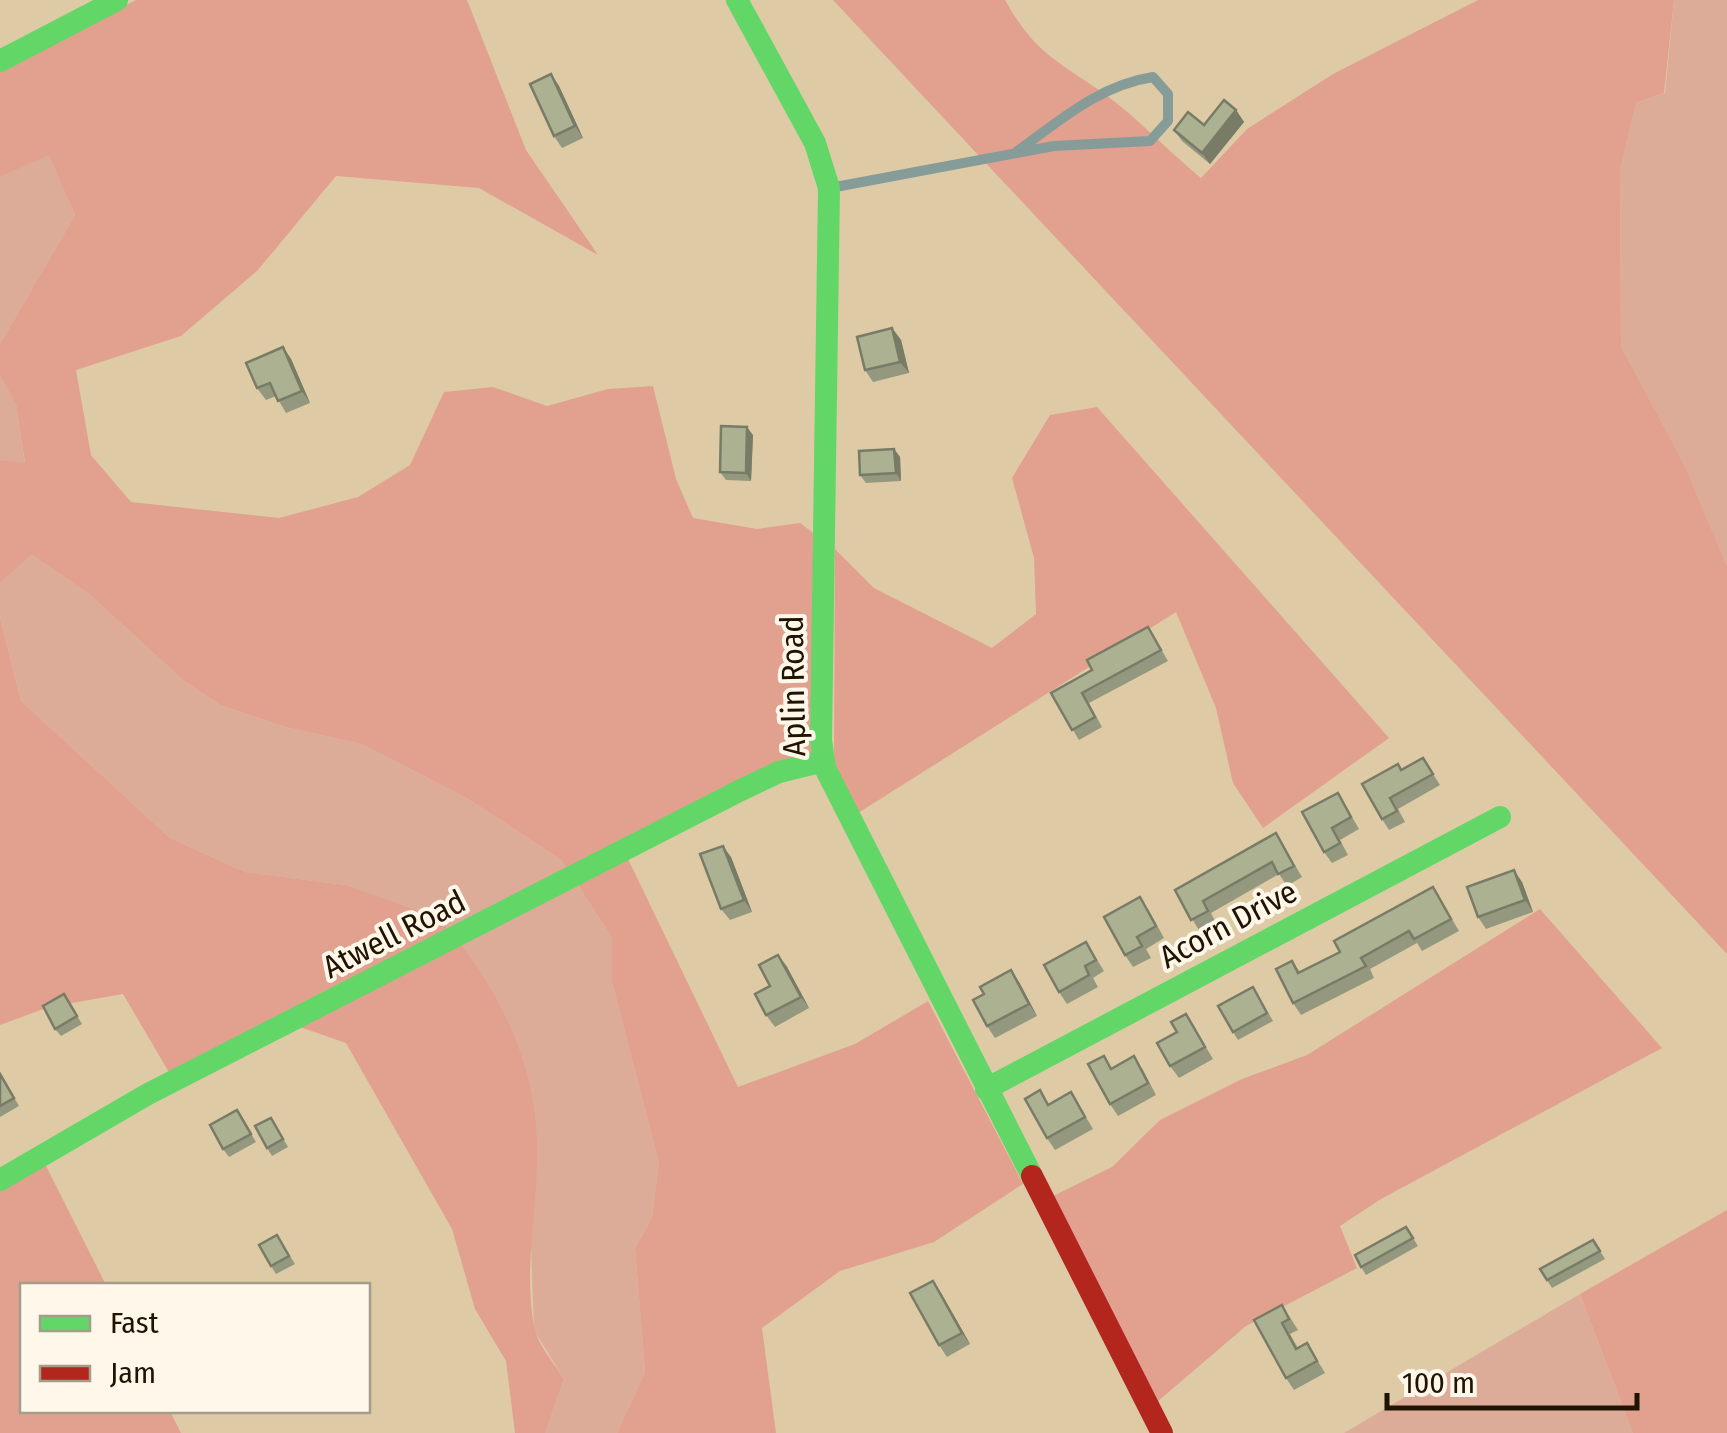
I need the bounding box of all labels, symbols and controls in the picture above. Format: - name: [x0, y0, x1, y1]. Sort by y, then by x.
- street label: Aplin Road: [773, 615, 813, 757]
- street label: Acorn Drive: [1153, 872, 1303, 976]
- street label: Atwell Road: [316, 882, 472, 986]
- legend: [20, 1283, 370, 1413]
- text: Fast: [110, 1305, 159, 1341]
- scale bar: [1387, 1348, 1637, 1410]
- text: Jam: [110, 1355, 156, 1391]
- text: 100 m: [1402, 1365, 1475, 1401]

